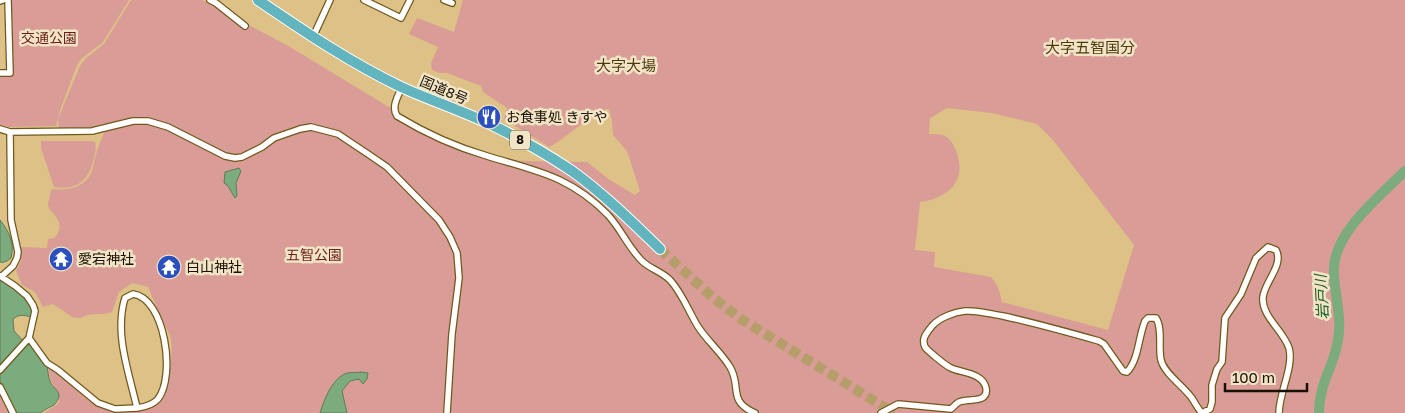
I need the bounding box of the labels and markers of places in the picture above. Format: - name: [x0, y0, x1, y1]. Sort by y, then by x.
- restaurant icon: お食事処 きすや: [476, 104, 502, 130]
- place label: お食事処 きすや: [506, 108, 608, 125]
- temple icon: 愛宕神社: [48, 246, 74, 272]
- place label: 愛宕神社: [78, 250, 134, 267]
- temple icon: 白山神社: [156, 254, 182, 280]
- place label: 白山神社: [186, 258, 242, 275]

